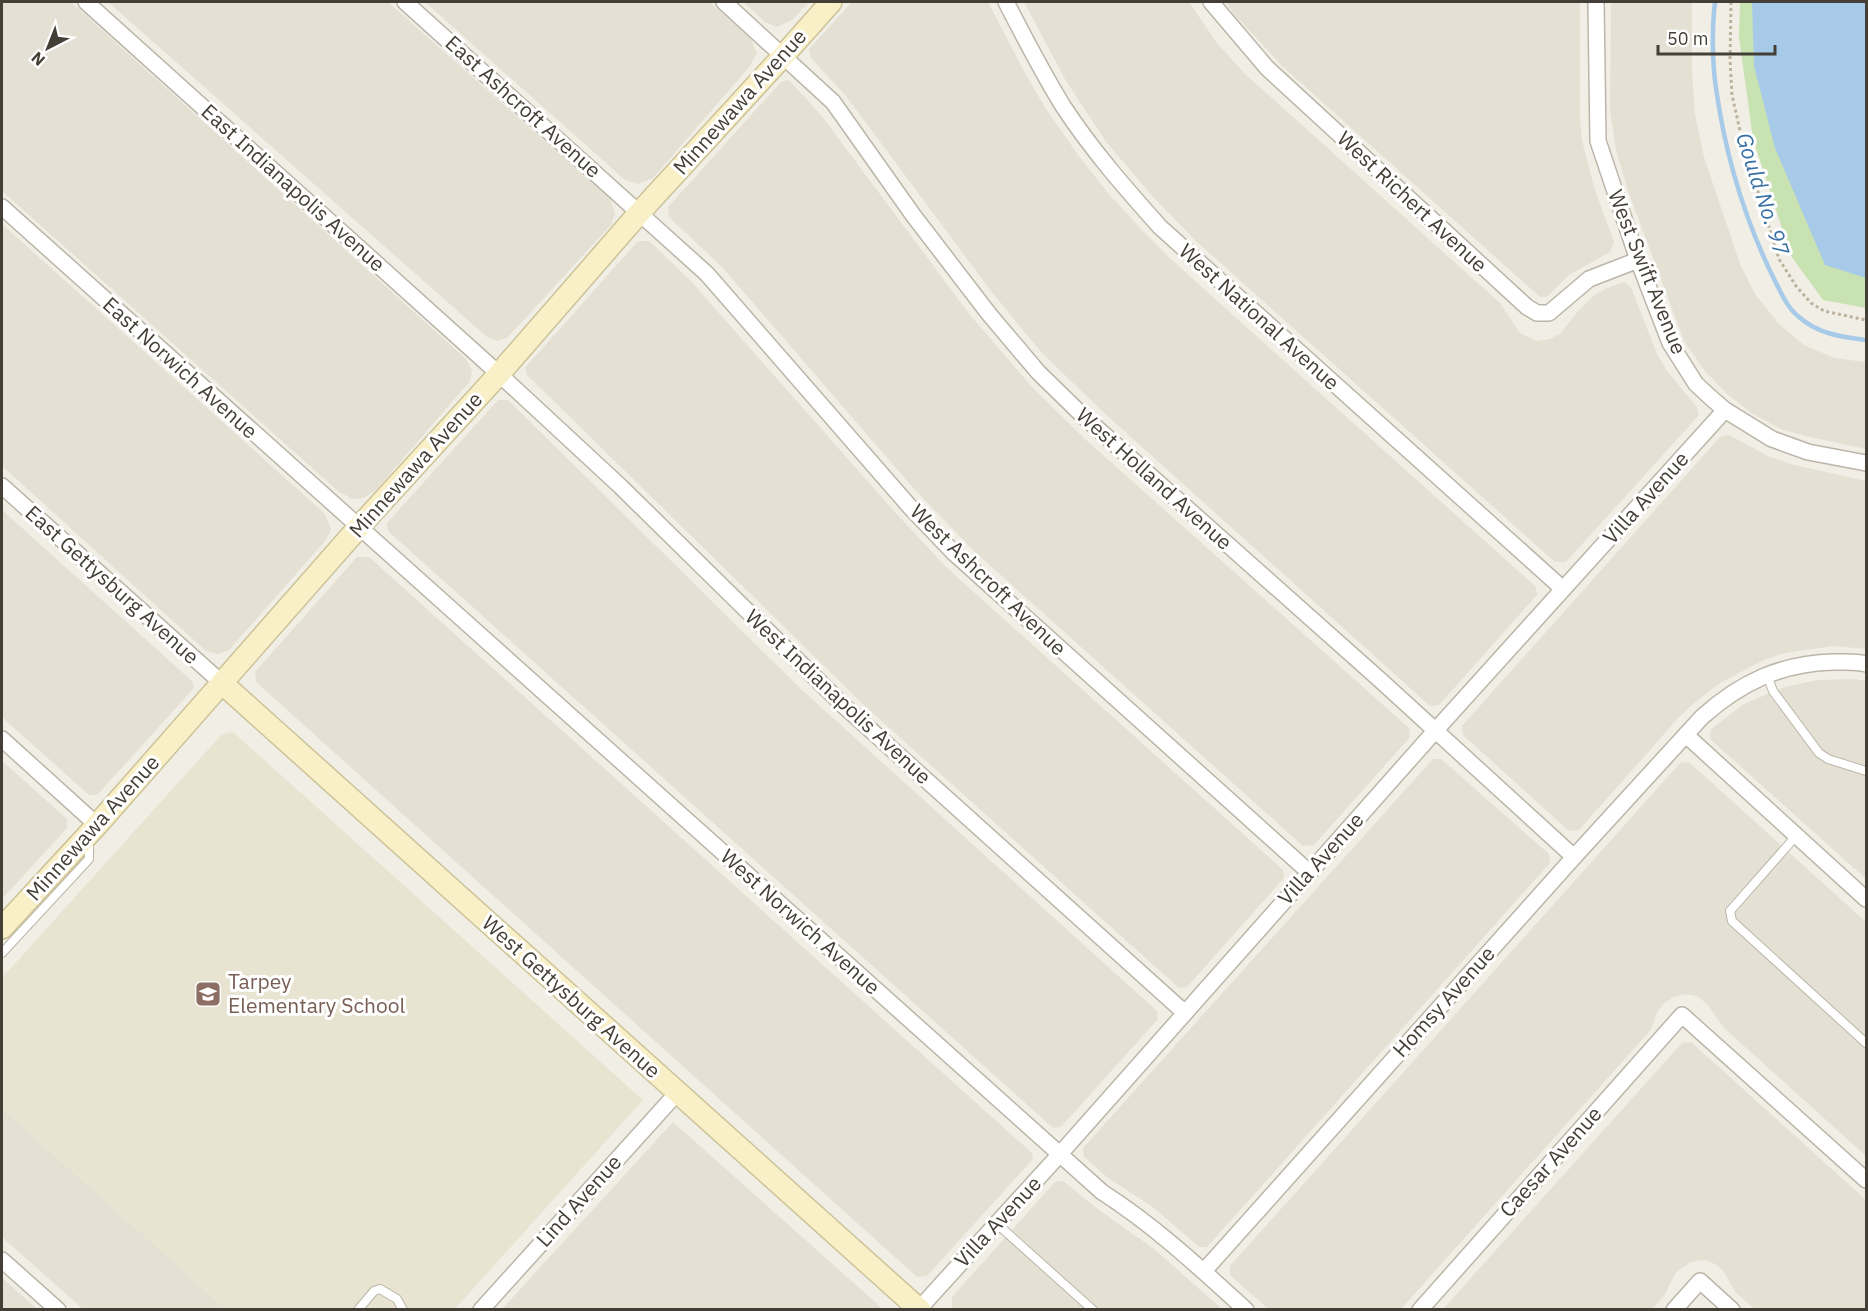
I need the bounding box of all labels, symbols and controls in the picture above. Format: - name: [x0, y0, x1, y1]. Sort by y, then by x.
- north arrow: [18, 18, 78, 78]
- scale bar: [1658, 18, 1775, 56]
- street label: Minnewawa Avenue: [666, 23, 812, 180]
- text: 50 m: [1667, 27, 1709, 50]
- street label: East Ashcroft Avenue: [440, 29, 608, 184]
- text: N: [27, 48, 49, 70]
- street label: East Indianapolis Avenue: [196, 97, 392, 277]
- street label: West Richert Avenue: [1332, 124, 1494, 278]
- water label: Gould No. 97: [1730, 129, 1797, 260]
- street label: West Swift Avenue: [1602, 185, 1694, 358]
- street label: West National Avenue: [1173, 237, 1346, 396]
- street label: East Norwich Avenue: [97, 290, 264, 444]
- street label: Minnewawa Avenue: [342, 386, 488, 543]
- street label: West Holland Avenue: [1071, 401, 1239, 556]
- street label: Villa Avenue: [1596, 445, 1694, 550]
- street label: West Ashcroft Avenue: [905, 497, 1073, 661]
- street label: East Gettysburg Avenue: [20, 499, 206, 670]
- street label: West Indianapolis Avenue: [740, 603, 938, 790]
- street label: Minnewawa Avenue: [19, 749, 165, 906]
- street label: Villa Avenue: [1271, 806, 1369, 911]
- street label: West Norwich Avenue: [715, 842, 886, 1000]
- street label: West Gettysburg Avenue: [476, 909, 667, 1084]
- street label: Homsy Avenue: [1386, 940, 1501, 1063]
- place label: Tarpey Elementary School: [228, 967, 405, 1019]
- school or university icon: Tarpey Elementary School: [193, 979, 223, 1009]
- street label: Caesar Avenue: [1493, 1100, 1608, 1223]
- street label: Lind Avenue: [529, 1148, 627, 1252]
- street label: Villa Avenue: [948, 1169, 1047, 1273]

